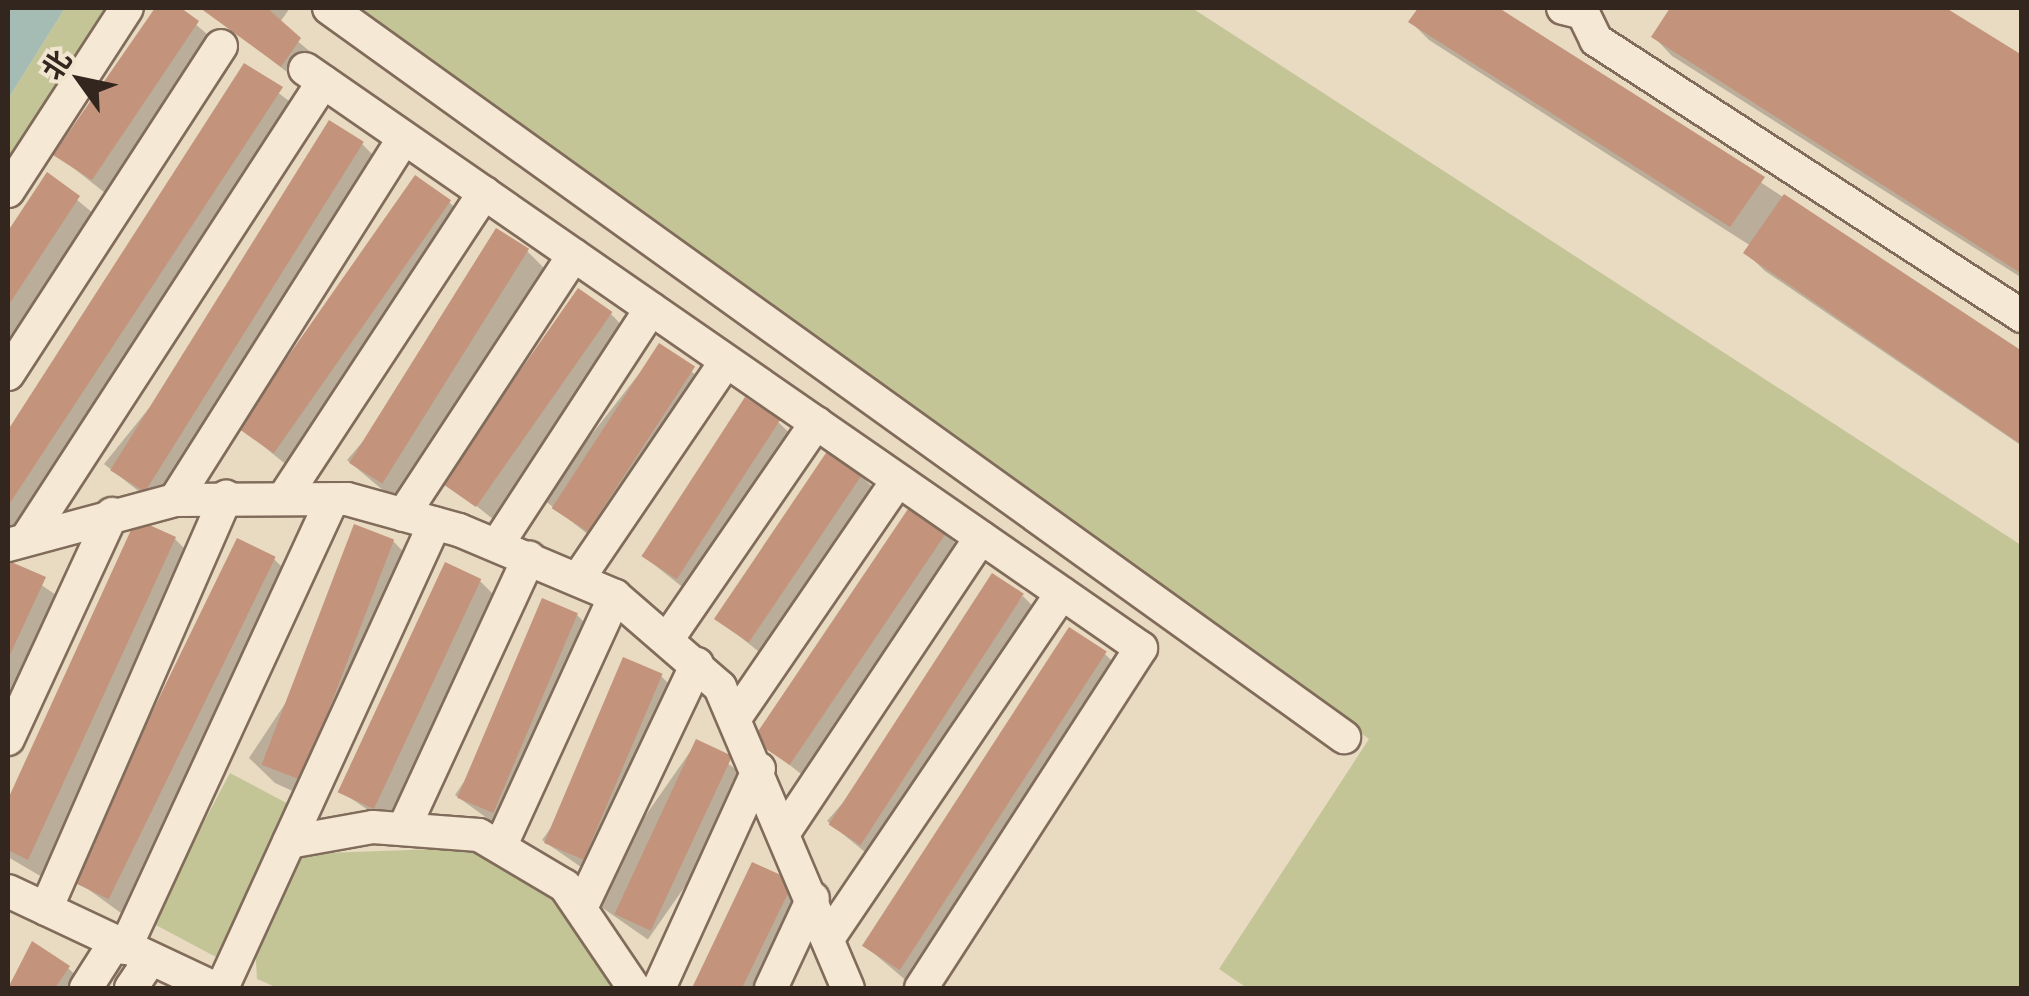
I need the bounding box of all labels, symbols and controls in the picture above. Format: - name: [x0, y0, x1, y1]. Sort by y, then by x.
- north arrow: [30, 30, 130, 130]
- text: 北: [30, 40, 80, 87]

